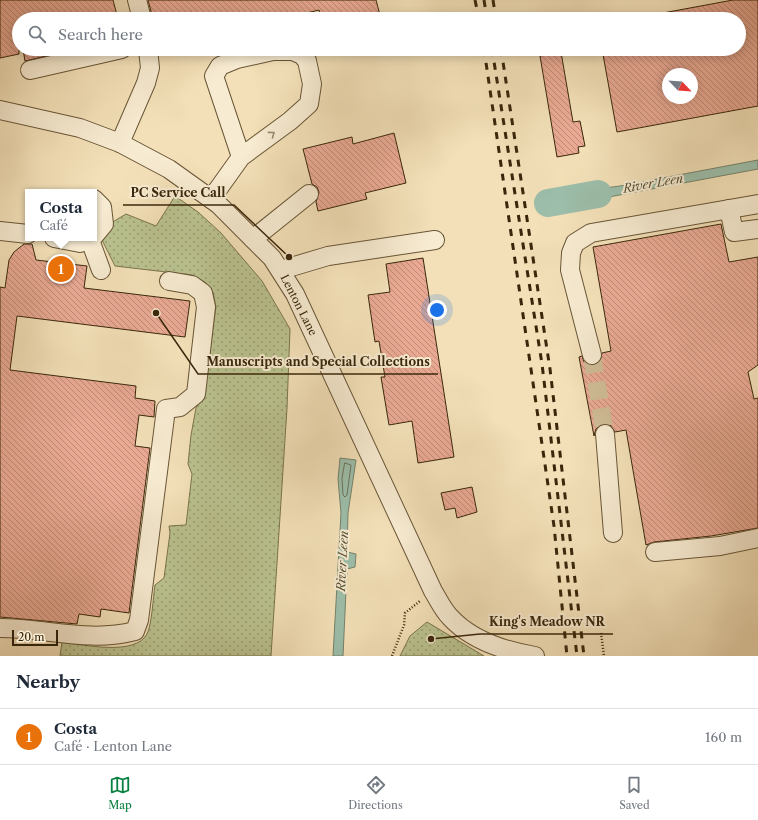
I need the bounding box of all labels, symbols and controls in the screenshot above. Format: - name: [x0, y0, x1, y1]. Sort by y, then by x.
- search box: [12, 12, 746, 56]
- icon: search: [26, 23, 48, 45]
- text: Search here: [58, 25, 143, 44]
- north arrow: [662, 68, 698, 104]
- one-way arrow: [268, 132, 275, 139]
- water label: River Leen: [621, 170, 684, 196]
- callout: PC Service Call: [123, 181, 234, 205]
- text: PC Service Call: [130, 185, 226, 200]
- popup: [25, 189, 97, 241]
- text: Costa: [39, 198, 83, 217]
- text: Café: [39, 217, 68, 233]
- pin: 1: [48, 254, 74, 284]
- street label: Lenton Lane: [278, 272, 320, 338]
- your location: [427, 300, 447, 320]
- callout: Manuscripts and Special Collections: [198, 350, 438, 374]
- text: Manuscripts and Special Collections: [206, 354, 430, 369]
- water label: River Leen: [333, 530, 351, 593]
- callout: King's Meadow NR: [480, 610, 613, 634]
- text: King's Meadow NR: [489, 614, 606, 629]
- scale bar: [12, 628, 58, 647]
- text: 20 m: [18, 630, 44, 644]
- text: Nearby: [16, 672, 80, 692]
- text: Costa: [54, 719, 97, 738]
- text: 1: [26, 729, 32, 745]
- text: 160 m: [705, 729, 742, 745]
- text: Café · Lenton Lane: [54, 738, 172, 754]
- tab: Map: [108, 774, 132, 812]
- tab: Directions: [348, 774, 403, 812]
- tab: Saved: [619, 774, 650, 812]

